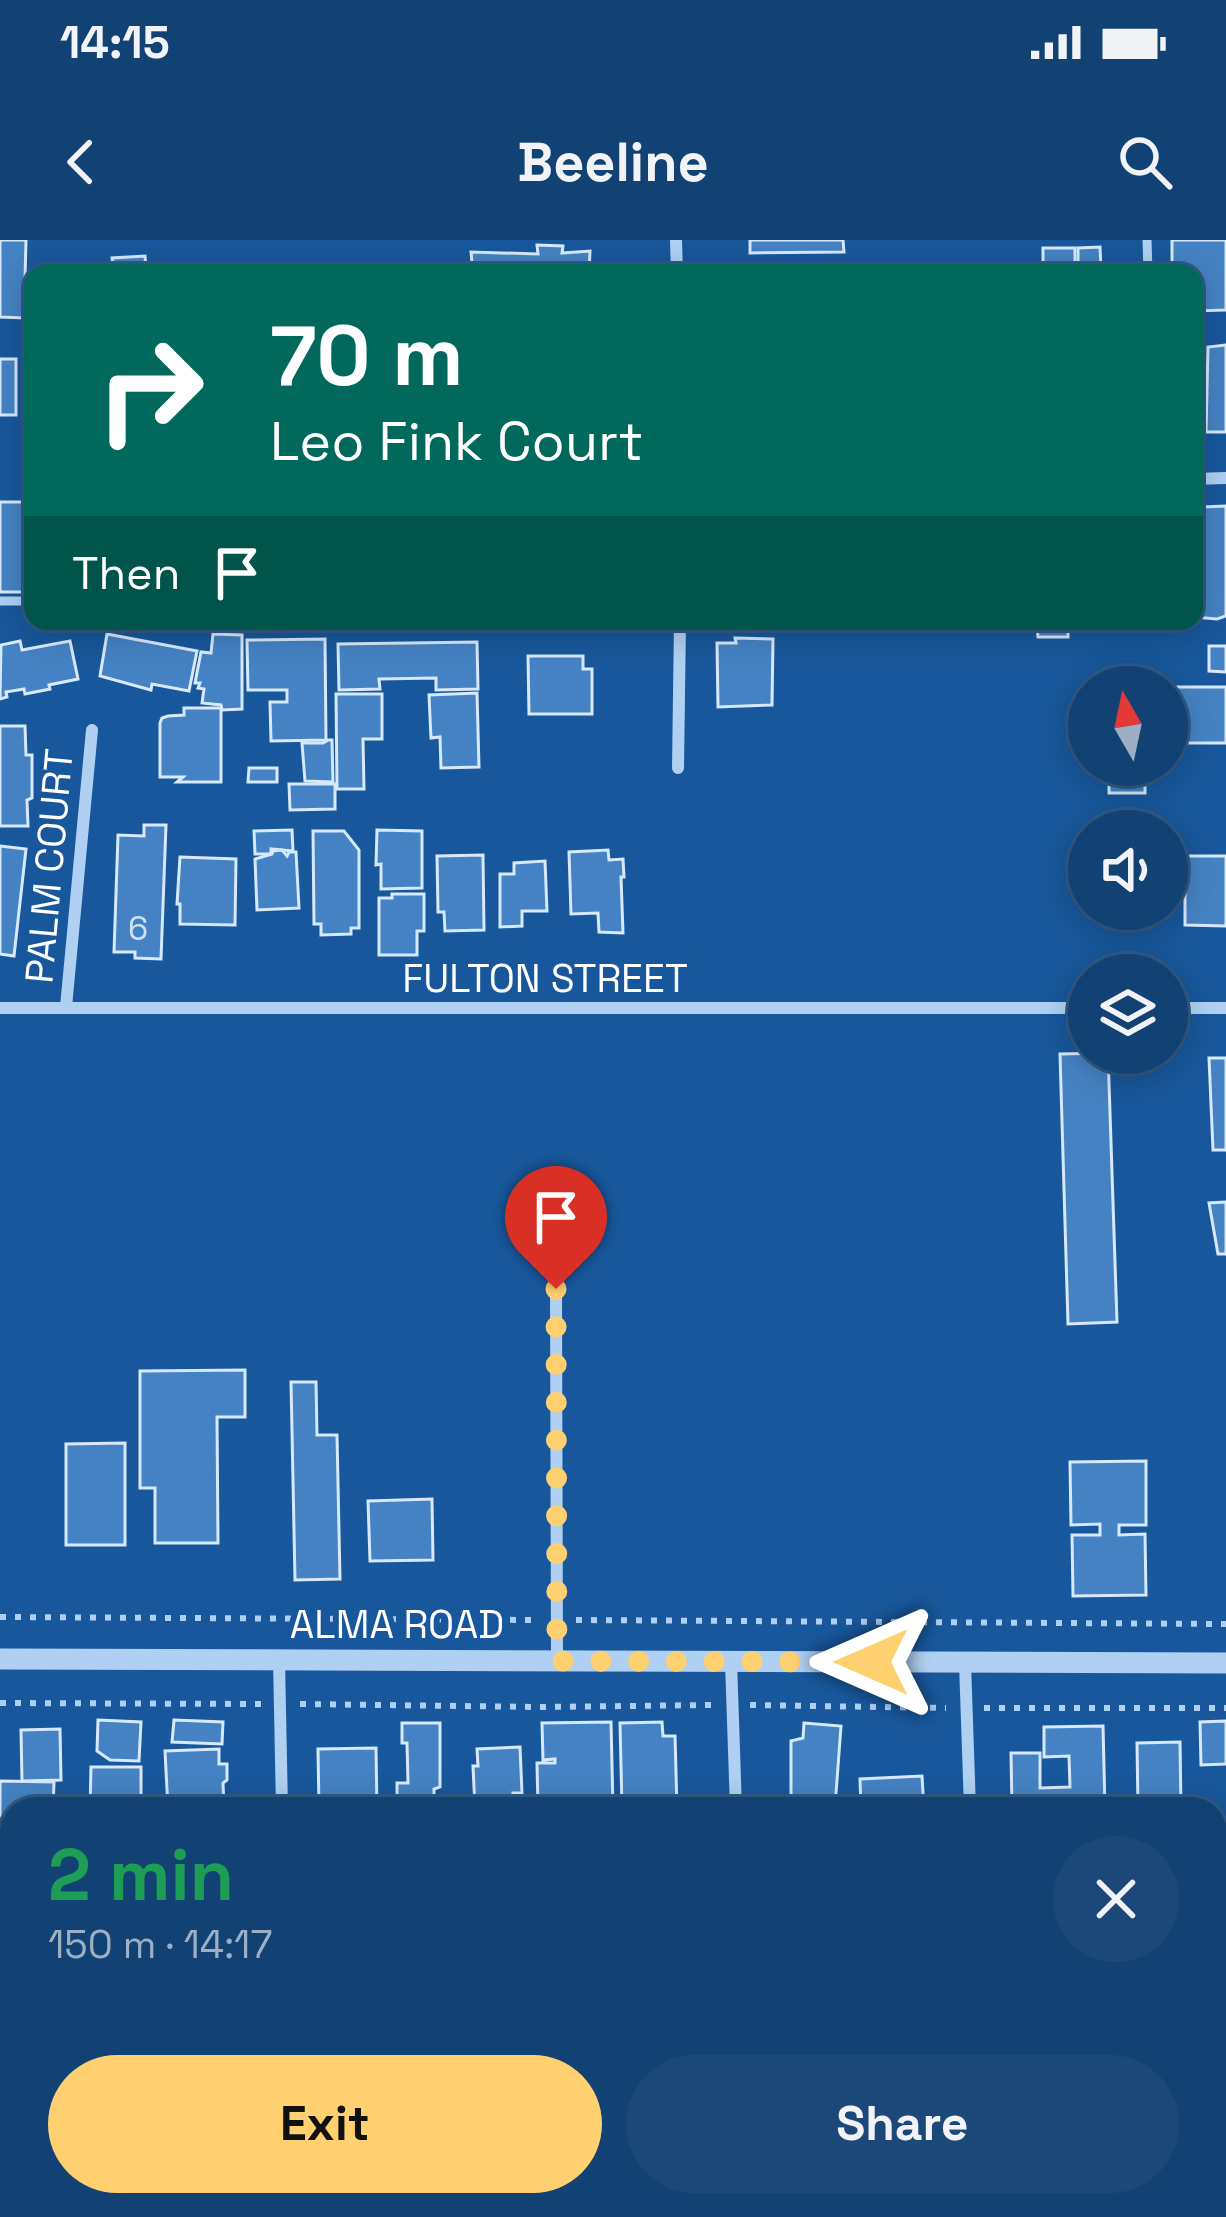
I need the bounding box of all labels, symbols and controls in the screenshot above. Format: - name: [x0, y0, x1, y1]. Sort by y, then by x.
- text: 14:15: [60, 14, 170, 71]
- text: Beeline: [517, 128, 709, 197]
- icon: back: [48, 129, 114, 195]
- icon: search: [1112, 129, 1178, 195]
- text: 70 m: [270, 302, 464, 410]
- icon: right: [72, 312, 228, 468]
- text: Leo Fink Court: [270, 407, 643, 476]
- icon: arrive: [204, 540, 270, 606]
- text: Then: [72, 545, 180, 602]
- north arrow: [1068, 666, 1188, 786]
- map controls: [1068, 666, 1188, 1074]
- street label: PALM COURT: [14, 747, 84, 985]
- button: sound: [1068, 810, 1188, 930]
- house number: 6: [128, 908, 148, 950]
- street label: FULTON STREET: [402, 954, 688, 1003]
- button: layers: [1068, 954, 1188, 1074]
- pin: [505, 1166, 607, 1289]
- icon: arrive: [523, 1184, 589, 1250]
- position arrow: [809, 1599, 935, 1725]
- street label: ALMA ROAD: [290, 1600, 504, 1649]
- text: 2 min: [48, 1829, 234, 1921]
- button: close: [1053, 1836, 1179, 1962]
- text: 150 m · 14:17: [48, 1920, 272, 1969]
- button: Exit: [48, 2055, 602, 2193]
- button: Share: [626, 2055, 1179, 2193]

